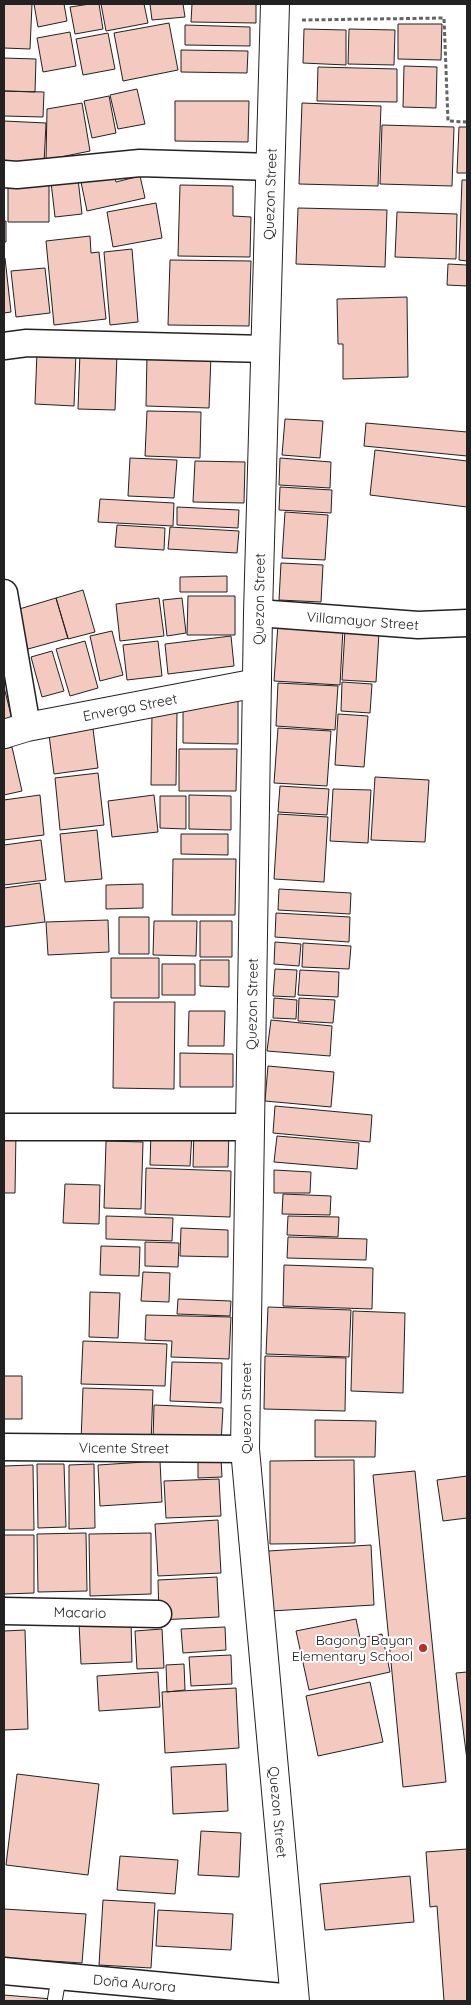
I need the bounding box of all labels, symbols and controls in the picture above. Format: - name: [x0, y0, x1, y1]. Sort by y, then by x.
- street label: Quezon Street: [259, 148, 281, 240]
- street label: Quezon Street: [249, 553, 269, 645]
- street label: Villamayor Street: [306, 608, 420, 634]
- street label: Enverga Street: [81, 689, 179, 725]
- street label: Quezon Street: [242, 958, 262, 1050]
- street label: Quezon Street: [237, 1362, 255, 1454]
- street label: Vicente Street: [79, 1439, 169, 1457]
- street label: Macario: [53, 1603, 106, 1622]
- place label: Bagong Bayan Elementary School: [292, 1631, 413, 1665]
- marker: Bagong Bayan Elementary School: [417, 1642, 429, 1654]
- street label: Quezon Street: [265, 1766, 291, 1859]
- street label: Doña Aurora: [92, 1970, 177, 1996]

